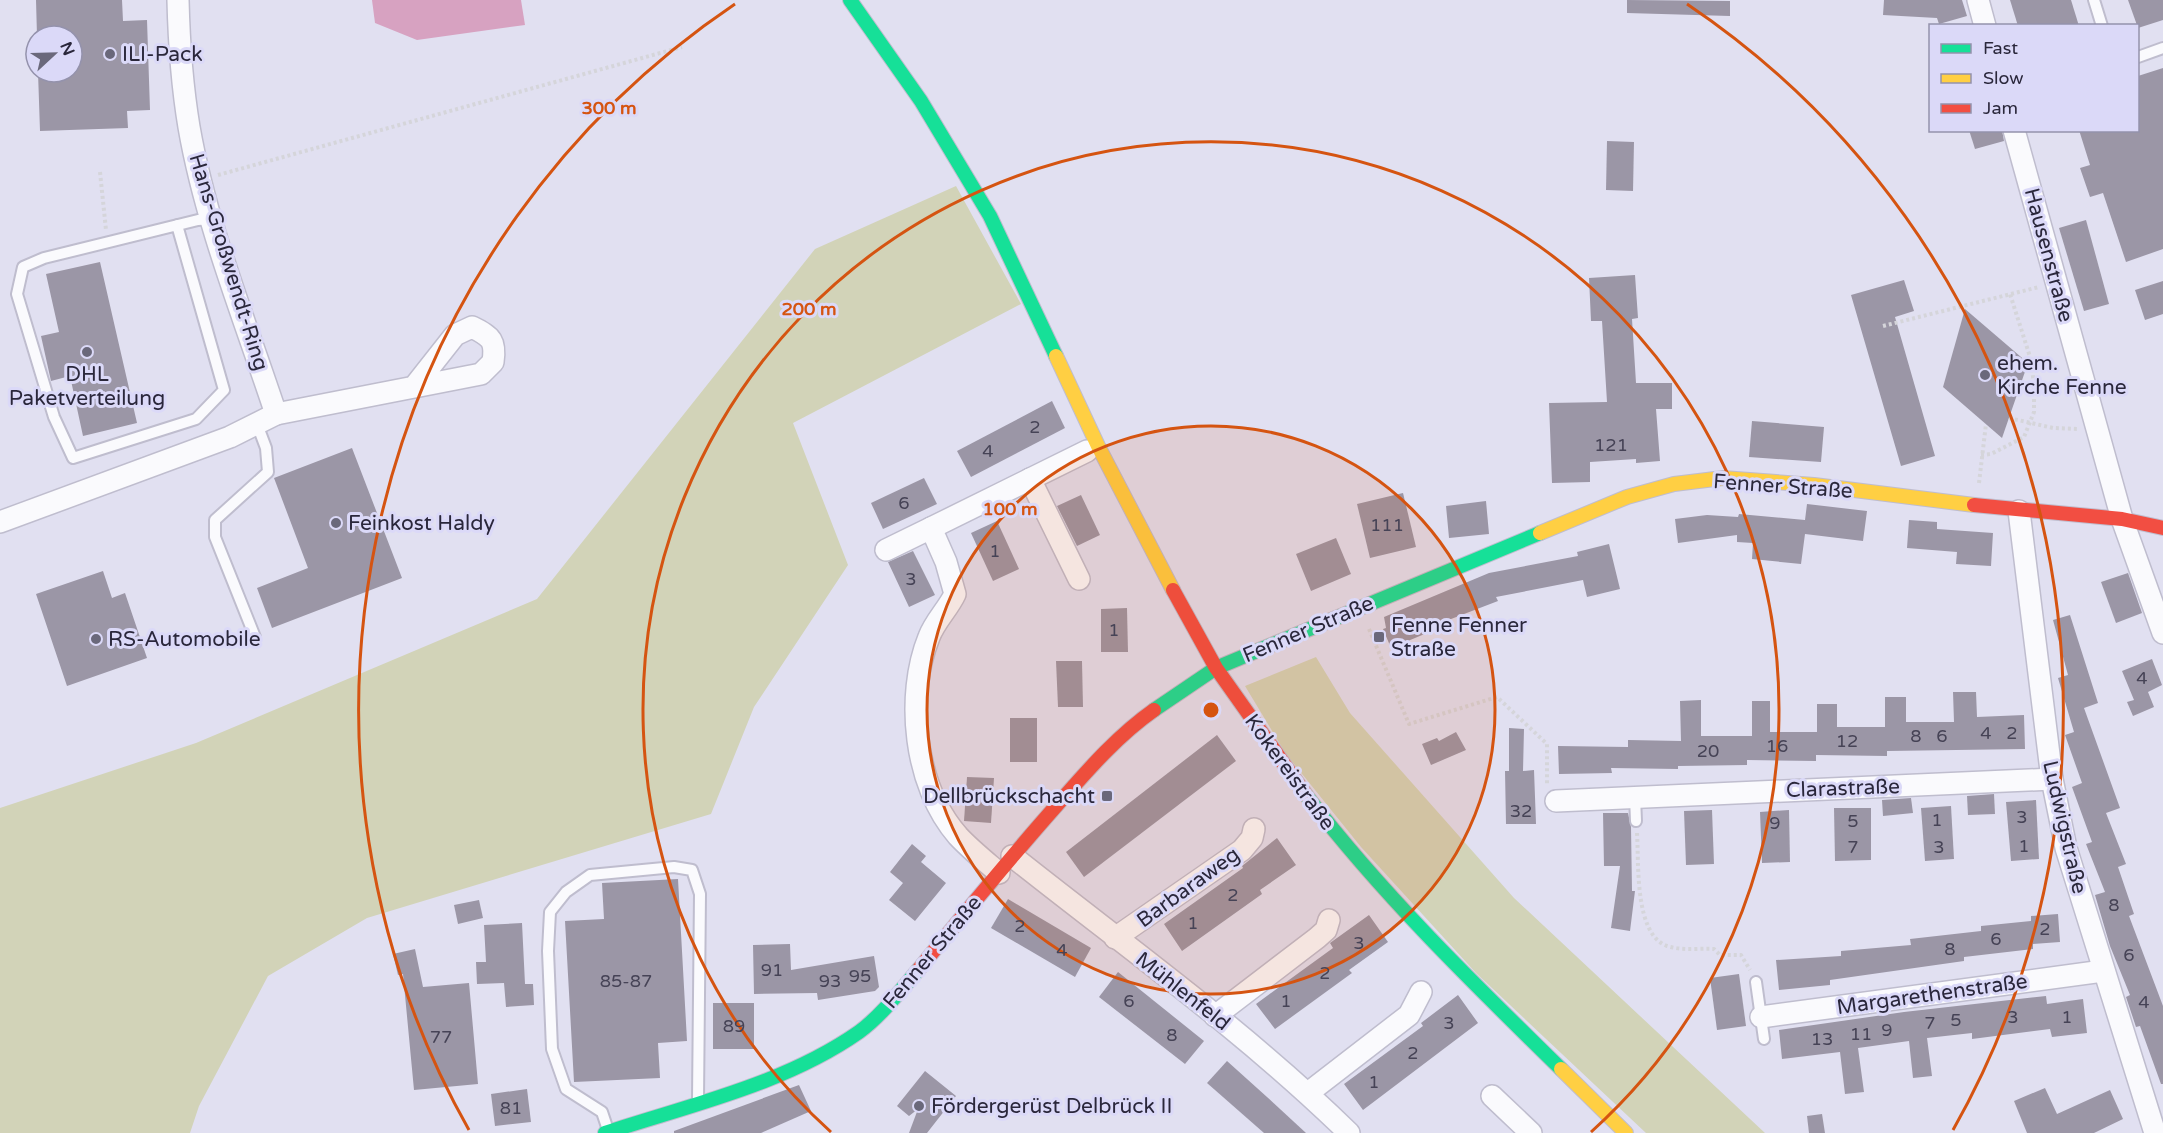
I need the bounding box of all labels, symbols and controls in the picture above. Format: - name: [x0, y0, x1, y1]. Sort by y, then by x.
- north arrow: [24, 24, 84, 84]
- legend: [1929, 24, 2139, 132]
- text: Fast: [1983, 37, 2018, 59]
- text: N: [55, 39, 79, 58]
- place label: ILI-Pack: [122, 42, 203, 67]
- marker: ILI-Pack: [103, 47, 117, 61]
- text: Slow: [1983, 67, 2024, 89]
- text: 300 m: [581, 97, 637, 119]
- text: Jam: [1983, 97, 2018, 119]
- street label: Hans-Großwendt-Ring: [184, 151, 273, 374]
- street label: Hausenstraße: [2019, 185, 2078, 325]
- text: 200 m: [781, 298, 837, 320]
- marker: DHL Paketverteilung: [80, 345, 94, 359]
- place label: ehem. Kirche Fenne: [1997, 351, 2127, 400]
- place label: DHL Paketverteilung: [9, 362, 165, 411]
- marker: ehem. Kirche Fenne: [1978, 368, 1992, 382]
- house number: 2: [1029, 416, 1041, 438]
- house number: 121: [1594, 434, 1628, 456]
- house number: 4: [982, 440, 994, 462]
- street label: Fenner Straße: [1712, 469, 1854, 504]
- house number: 6: [898, 492, 910, 514]
- text: 100 m: [982, 498, 1038, 520]
- place label: Feinkost Haldy: [348, 511, 495, 536]
- house number: 111: [1370, 514, 1404, 536]
- marker: Feinkost Haldy: [329, 516, 343, 530]
- house number: 1: [989, 540, 1001, 562]
- house number: 3: [905, 568, 917, 590]
- street label: Fenner Straße: [1239, 591, 1378, 668]
- place label: Fenne Fenner Straße: [1391, 613, 1527, 662]
- house number: 1: [1108, 619, 1120, 641]
- place label: RS-Automobile: [108, 627, 261, 652]
- marker: Fenne Fenner Straße: [1372, 630, 1386, 644]
- marker: RS-Automobile: [89, 632, 103, 646]
- house number: 4: [2136, 667, 2148, 689]
- centre of rings: [1201, 700, 1221, 720]
- street label: Kokereistraße: [1239, 709, 1340, 835]
- house number: 4: [1980, 722, 1992, 744]
- house number: 2: [2006, 722, 2018, 744]
- house number: 8: [1910, 725, 1922, 747]
- house number: 6: [1936, 725, 1948, 747]
- house number: 12: [1836, 730, 1858, 752]
- house number: 16: [1766, 735, 1788, 757]
- house number: 20: [1697, 740, 1719, 762]
- street label: Ludwigstraße: [2037, 758, 2092, 896]
- street label: Clarastraße: [1786, 774, 1901, 803]
- place label: Dellbrückschacht: [923, 784, 1095, 809]
- marker: Dellbrückschacht: [1100, 789, 1114, 803]
- house number: 32: [1510, 800, 1532, 822]
- house number: 3: [2016, 806, 2028, 828]
- house number: 1: [1931, 809, 1943, 831]
- house number: 5: [1847, 810, 1859, 832]
- house number: 9: [1769, 812, 1781, 834]
- house number: 1: [2018, 835, 2030, 857]
- house number: 7: [1847, 836, 1859, 858]
- house number: 3: [1933, 836, 1945, 858]
- street label: Barbaraweg: [1132, 842, 1244, 933]
- house number: 2: [1227, 884, 1239, 906]
- street label: Fenner Straße: [878, 891, 987, 1014]
- house number: 8: [2108, 894, 2120, 916]
- house number: 1: [1187, 912, 1199, 934]
- house number: 2: [1014, 915, 1026, 937]
- house number: 2: [2039, 918, 2051, 940]
- house number: 6: [1990, 928, 2002, 950]
- house number: 3: [1353, 932, 1365, 954]
- house number: 8: [1944, 938, 1956, 960]
- house number: 4: [1056, 939, 1068, 961]
- house number: 6: [2123, 944, 2135, 966]
- street label: Mühlenfeld: [1130, 947, 1235, 1036]
- house number: 91: [761, 959, 783, 981]
- house number: 2: [1319, 962, 1331, 984]
- house number: 95: [849, 965, 871, 987]
- street label: Margarethenstraße: [1835, 969, 2029, 1020]
- house number: 85-87: [600, 970, 652, 992]
- house number: 93: [819, 970, 841, 992]
- house number: 6: [1123, 990, 1135, 1012]
- house number: 1: [1280, 990, 1292, 1012]
- house number: 4: [2138, 991, 2150, 1013]
- house number: 3: [2007, 1006, 2019, 1028]
- house number: 1: [2061, 1006, 2073, 1028]
- house number: 5: [1950, 1009, 1962, 1031]
- house number: 3: [1443, 1012, 1455, 1034]
- house number: 7: [1924, 1012, 1936, 1034]
- house number: 89: [723, 1015, 745, 1037]
- house number: 9: [1881, 1019, 1893, 1041]
- house number: 11: [1850, 1023, 1872, 1045]
- house number: 8: [1166, 1024, 1178, 1046]
- house number: 77: [430, 1026, 452, 1048]
- house number: 13: [1811, 1028, 1833, 1050]
- house number: 2: [1407, 1042, 1419, 1064]
- house number: 1: [1368, 1071, 1380, 1093]
- place label: Fördergerüst Delbrück II: [931, 1094, 1172, 1119]
- house number: 81: [500, 1097, 522, 1119]
- marker: Fördergerüst Delbrück II: [912, 1099, 926, 1113]

